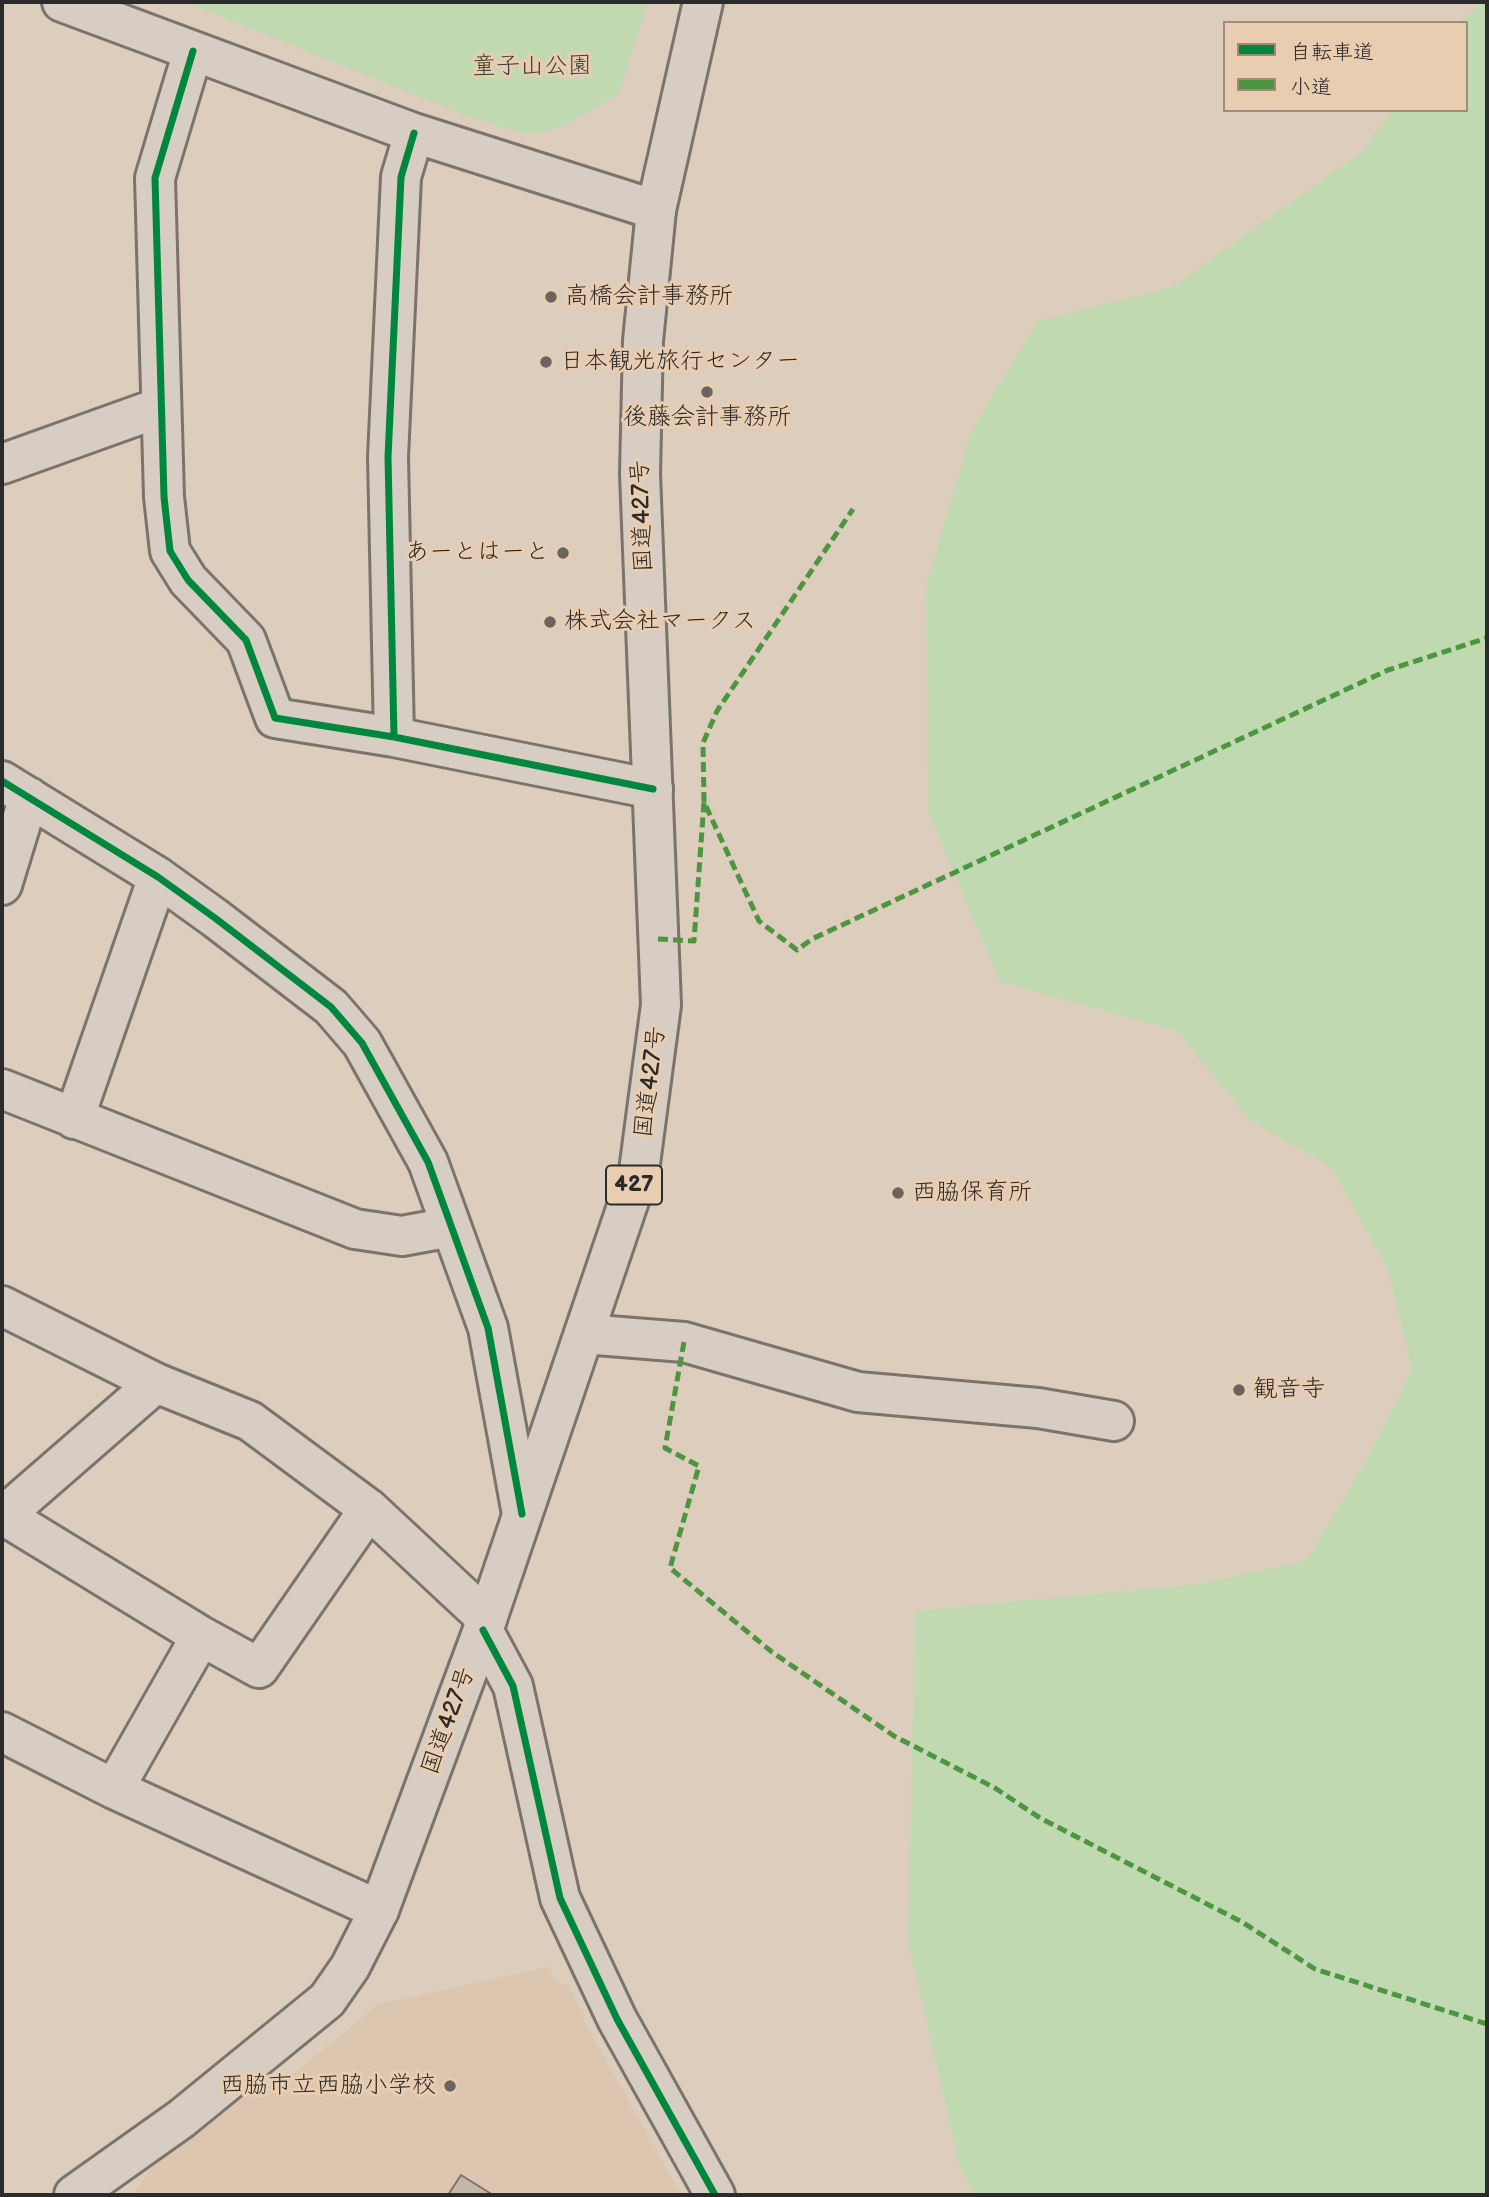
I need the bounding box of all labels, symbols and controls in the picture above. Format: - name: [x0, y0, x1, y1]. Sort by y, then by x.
- legend: [1223, 21, 1468, 112]
- text: 自転車道: [1290, 40, 1374, 65]
- park label: 童子山公園: [472, 53, 592, 81]
- text: 小道: [1290, 75, 1332, 100]
- place label: 高橋会計事務所: [565, 283, 733, 311]
- marker: 高橋会計事務所: [543, 289, 559, 305]
- place label: 日本観光旅行センター: [560, 348, 800, 376]
- marker: 日本観光旅行センター: [538, 354, 554, 370]
- marker: 後藤会計事務所: [699, 384, 715, 400]
- place label: 後藤会計事務所: [623, 404, 791, 432]
- street label: 国道427号: [627, 459, 659, 573]
- place label: あーとはーと: [405, 539, 549, 567]
- marker: あーとはーと: [555, 545, 571, 561]
- place label: 株式会社マークス: [564, 608, 756, 636]
- marker: 株式会社マークス: [542, 614, 558, 630]
- street label: 国道427号: [630, 1024, 672, 1140]
- road number: 427: [606, 1166, 662, 1204]
- place label: 西脇保育所: [912, 1179, 1032, 1207]
- marker: 西脇保育所: [890, 1185, 906, 1201]
- place label: 観音寺: [1253, 1376, 1325, 1404]
- marker: 観音寺: [1231, 1382, 1247, 1398]
- street label: 国道427号: [416, 1663, 482, 1779]
- place label: 西脇市立西脇小学校: [220, 2072, 436, 2100]
- marker: 西脇市立西脇小学校: [442, 2078, 458, 2094]

